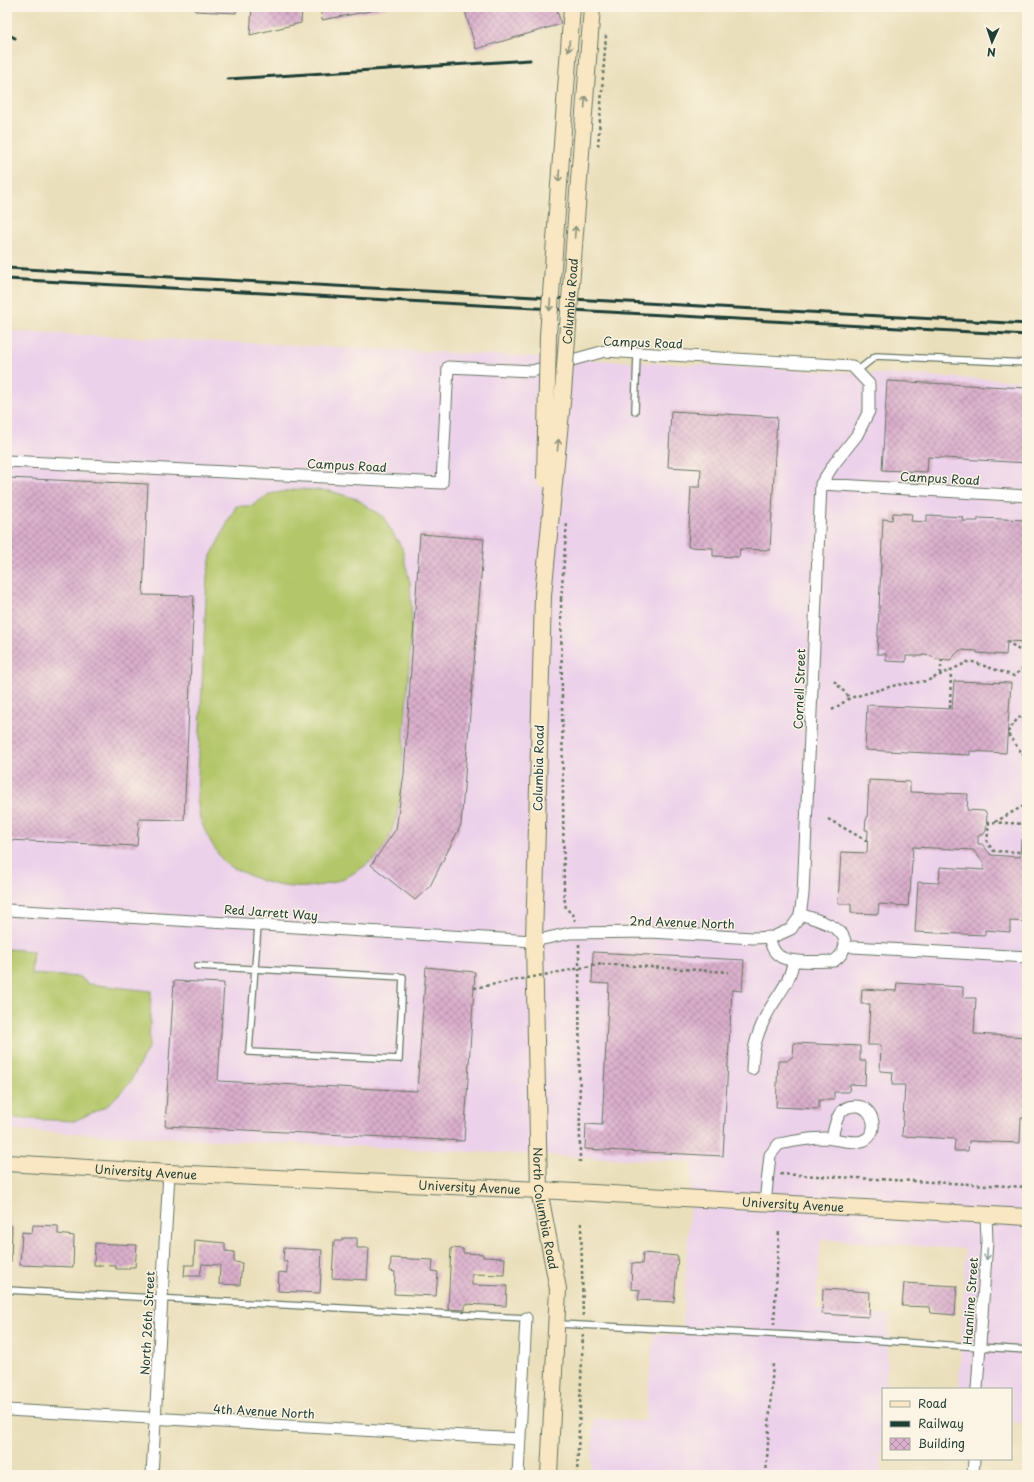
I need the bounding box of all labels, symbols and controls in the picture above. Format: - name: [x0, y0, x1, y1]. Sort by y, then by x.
- north arrow: [972, 22, 1012, 62]
- one-way arrow: [565, 39, 572, 52]
- text: N: [986, 44, 996, 61]
- one-way arrow: [582, 96, 589, 109]
- one-way arrow: [556, 169, 563, 182]
- one-way arrow: [572, 226, 579, 239]
- street label: Columbia Road: [558, 257, 582, 345]
- one-way arrow: [547, 298, 554, 311]
- street label: Campus Road: [603, 332, 683, 352]
- one-way arrow: [554, 439, 561, 452]
- street label: Campus Road: [307, 454, 387, 476]
- street label: Campus Road: [900, 467, 980, 489]
- street label: Cornell Street: [789, 648, 809, 730]
- street label: Columbia Road: [528, 725, 548, 811]
- street label: Red Jarrett Way: [223, 900, 319, 924]
- street label: 2nd Avenue North: [629, 911, 735, 933]
- street label: North Columbia Road: [529, 1147, 563, 1271]
- street label: University Avenue: [94, 1159, 198, 1183]
- street label: University Avenue: [418, 1175, 521, 1198]
- street label: University Avenue: [741, 1192, 845, 1216]
- one-way arrow: [983, 1247, 990, 1260]
- street label: Hamline Street: [958, 1256, 982, 1345]
- street label: North 26th Street: [135, 1270, 159, 1375]
- legend: [882, 1388, 1012, 1460]
- text: Road: [918, 1394, 947, 1412]
- street label: 4th Avenue North: [213, 1399, 315, 1423]
- text: Railway: [918, 1414, 964, 1432]
- text: Building: [918, 1434, 965, 1452]

